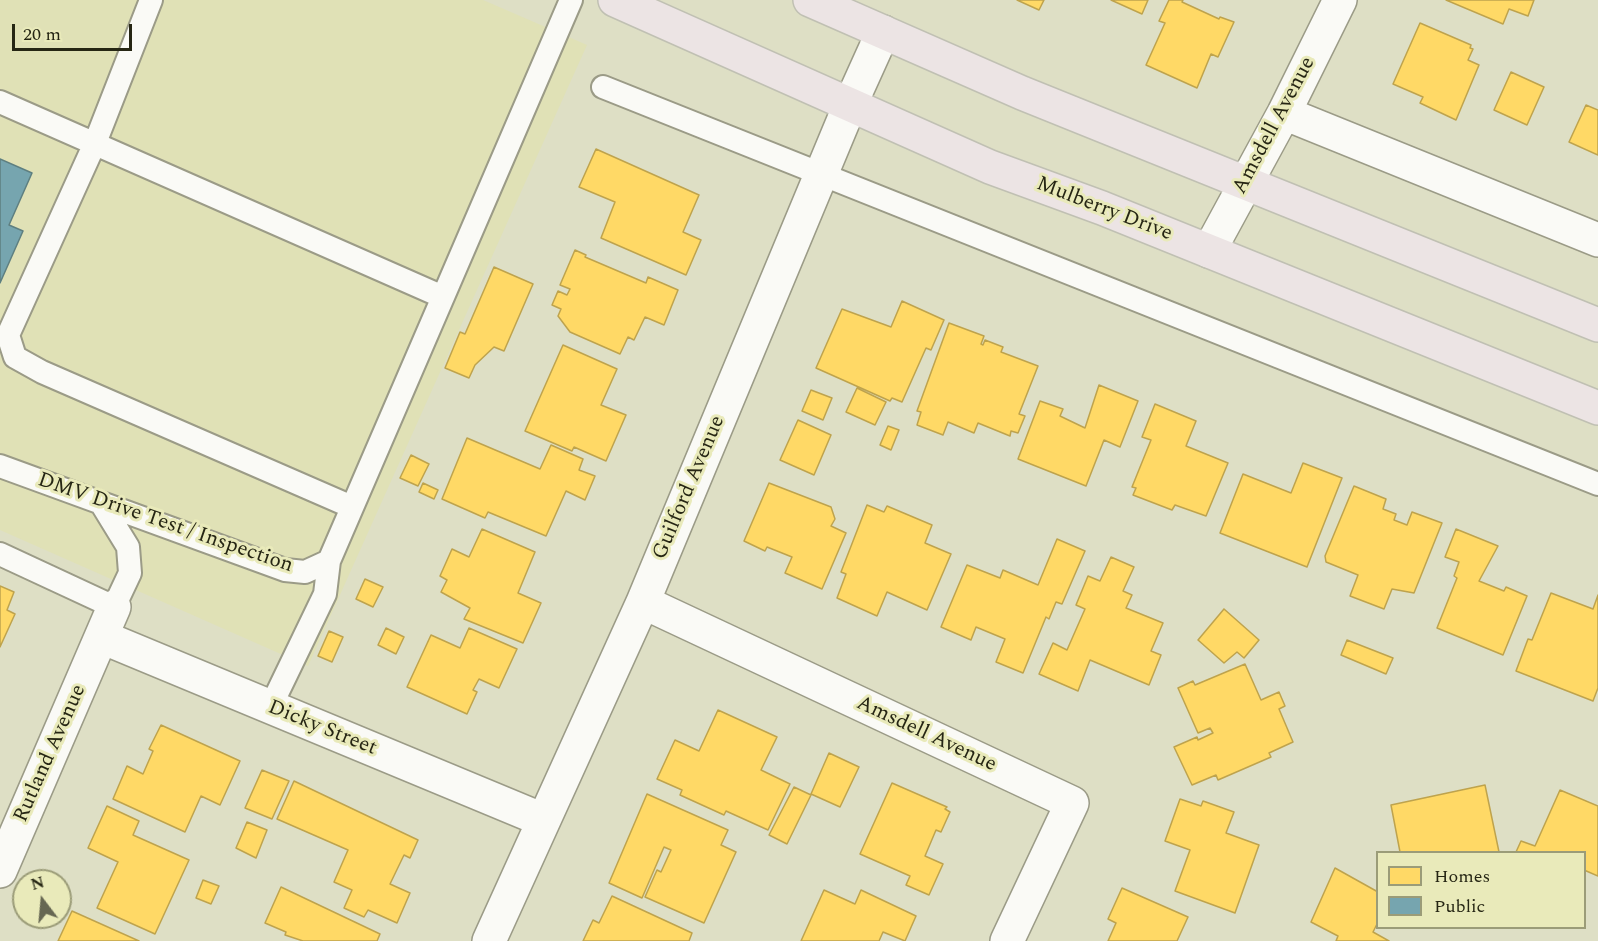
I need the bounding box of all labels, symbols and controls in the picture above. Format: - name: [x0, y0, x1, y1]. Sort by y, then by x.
- scale bar: [15, 12, 135, 50]
- text: 20 m: [23, 21, 61, 48]
- street label: Amsdell Avenue: [1228, 53, 1322, 199]
- street label: Mulberry Drive: [1032, 173, 1176, 247]
- street label: Guilford Avenue: [648, 412, 732, 564]
- street label: DMV Drive Test / Inspection: [34, 468, 296, 580]
- street label: Rutland Avenue: [9, 681, 93, 827]
- street label: Amsdell Avenue: [852, 692, 1000, 778]
- street label: Dicky Street: [264, 696, 380, 762]
- legend: [1376, 851, 1586, 929]
- text: Homes: [1434, 863, 1490, 890]
- north arrow: [12, 869, 72, 929]
- text: N: [28, 870, 47, 897]
- text: Public: [1434, 893, 1485, 920]

